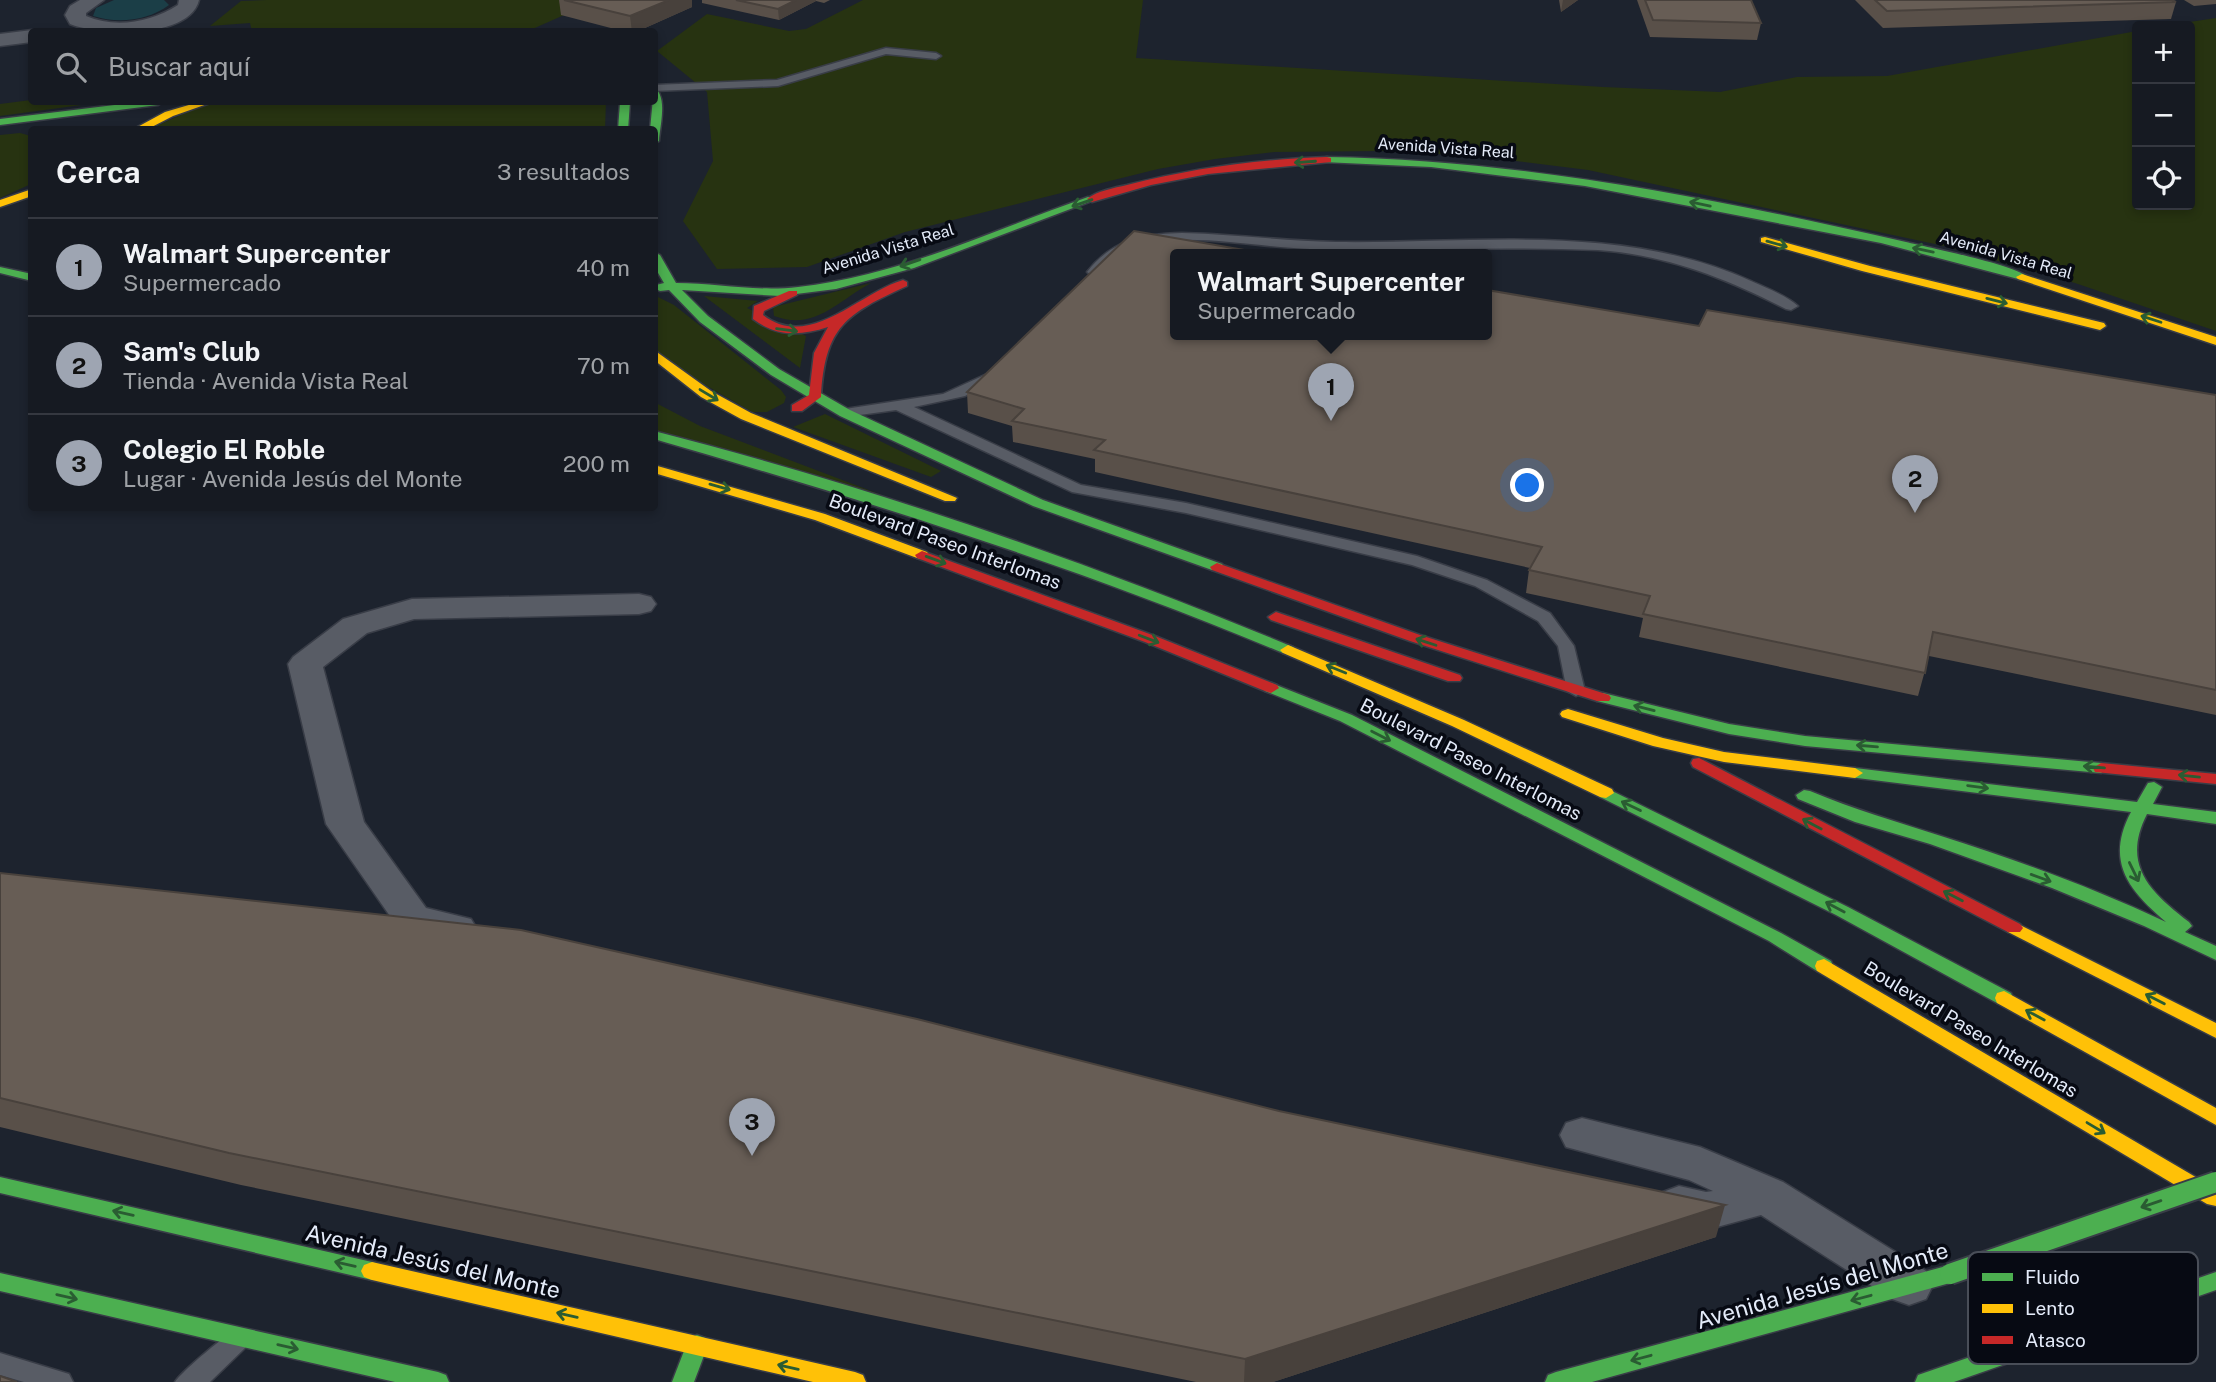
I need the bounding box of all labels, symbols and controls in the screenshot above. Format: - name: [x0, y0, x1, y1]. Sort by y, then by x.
- map controls: [2132, 21, 2195, 210]
- button: +: [2132, 21, 2195, 84]
- search box: [28, 28, 658, 105]
- icon: search: [52, 48, 90, 86]
- text: Buscar aquí: [108, 51, 250, 82]
- button: −: [2132, 84, 2195, 147]
- street label: Avenida Vista Real: [1377, 134, 1515, 162]
- button: locate: [2132, 147, 2195, 210]
- text: Cerca: [56, 154, 141, 190]
- one-way arrow: [1294, 156, 1317, 169]
- text: 3 resultados: [497, 158, 630, 185]
- one-way arrow: [1689, 196, 1712, 210]
- one-way arrow: [1072, 198, 1094, 210]
- street label: Avenida Vista Real: [820, 220, 957, 278]
- street label: Avenida Vista Real: [1937, 227, 2075, 283]
- text: Walmart Supercenter: [123, 238, 390, 269]
- one-way arrow: [1766, 238, 1788, 251]
- one-way arrow: [1912, 242, 1935, 256]
- popup: [1170, 249, 1492, 340]
- text: 1: [74, 254, 84, 281]
- text: 40 m: [576, 254, 630, 281]
- one-way arrow: [899, 258, 921, 270]
- text: Walmart Supercenter: [1197, 266, 1465, 297]
- text: Supermercado: [123, 269, 281, 296]
- one-way arrow: [1985, 295, 2008, 308]
- text: Supermercado: [1197, 297, 1355, 324]
- one-way arrow: [2141, 312, 2163, 324]
- one-way arrow: [775, 324, 797, 337]
- text: Sam's Club: [123, 336, 260, 367]
- text: 2: [72, 352, 86, 379]
- text: 70 m: [577, 352, 630, 379]
- pin: 1: [1308, 363, 1354, 421]
- text: Tienda · Avenida Vista Real: [123, 367, 409, 394]
- one-way arrow: [699, 388, 719, 402]
- text: Colegio El Roble: [123, 434, 325, 465]
- text: 3: [71, 450, 87, 477]
- text: 200 m: [563, 450, 630, 477]
- pin: 2: [1892, 455, 1938, 513]
- text: Lugar · Avenida Jesús del Monte: [123, 465, 463, 492]
- your location: [1510, 468, 1544, 502]
- one-way arrow: [709, 482, 731, 495]
- street label: Boulevard Paseo Interlomas: [826, 489, 1064, 593]
- one-way arrow: [924, 554, 946, 567]
- one-way arrow: [1138, 633, 1159, 646]
- one-way arrow: [1415, 635, 1437, 648]
- one-way arrow: [1325, 662, 1347, 675]
- street label: Boulevard Paseo Interlomas: [1357, 694, 1585, 824]
- one-way arrow: [1633, 701, 1656, 714]
- one-way arrow: [1370, 730, 1391, 744]
- one-way arrow: [1857, 739, 1879, 752]
- one-way arrow: [2083, 760, 2106, 773]
- one-way arrow: [2178, 770, 2201, 783]
- one-way arrow: [1967, 781, 1989, 794]
- one-way arrow: [1621, 798, 1642, 812]
- one-way arrow: [1802, 816, 1823, 830]
- one-way arrow: [2128, 861, 2142, 882]
- one-way arrow: [2030, 873, 2052, 885]
- one-way arrow: [1943, 889, 1964, 903]
- one-way arrow: [1825, 900, 1846, 913]
- street label: Boulevard Paseo Interlomas: [1860, 956, 2082, 1102]
- one-way arrow: [2146, 992, 2166, 1006]
- one-way arrow: [2025, 1008, 2046, 1021]
- pin: 3: [729, 1098, 775, 1156]
- one-way arrow: [2085, 1121, 2105, 1135]
- one-way arrow: [2141, 1199, 2163, 1211]
- one-way arrow: [113, 1206, 135, 1219]
- street label: Avenida Jesús del Monte: [303, 1218, 563, 1304]
- street label: Avenida Jesús del Monte: [1693, 1236, 1951, 1334]
- legend: [1968, 1252, 2198, 1364]
- one-way arrow: [334, 1257, 357, 1271]
- text: Fluido: [2025, 1266, 2080, 1288]
- one-way arrow: [55, 1291, 77, 1304]
- one-way arrow: [1850, 1292, 1872, 1305]
- text: Lento: [2025, 1297, 2075, 1319]
- one-way arrow: [556, 1308, 579, 1322]
- text: Atasco: [2025, 1329, 2086, 1351]
- one-way arrow: [276, 1341, 299, 1355]
- one-way arrow: [1630, 1353, 1652, 1366]
- one-way arrow: [778, 1359, 800, 1372]

